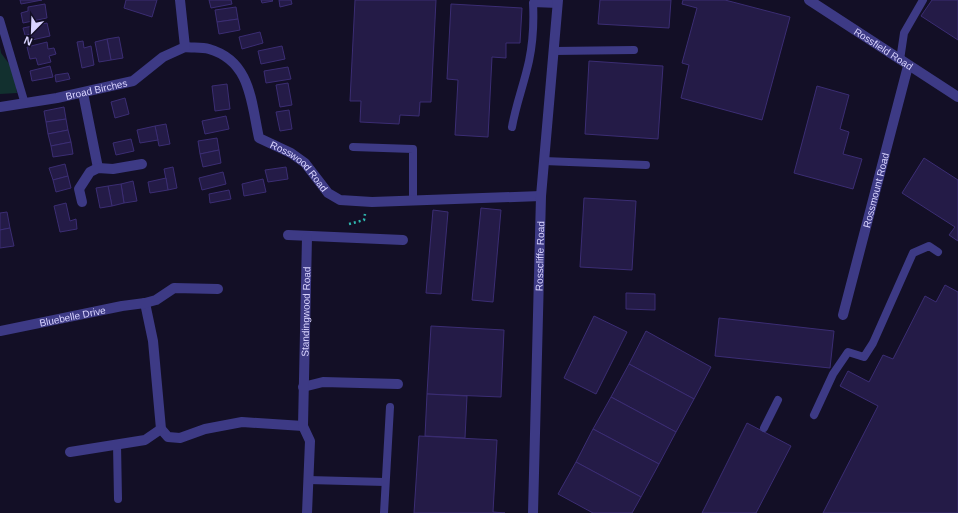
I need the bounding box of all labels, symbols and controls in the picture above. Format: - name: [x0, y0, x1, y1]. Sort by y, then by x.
- north arrow: [12, 12, 52, 52]
- street label: Rossfield Road: [852, 25, 915, 72]
- text: N: [22, 34, 34, 48]
- street label: Broad Birches: [64, 77, 128, 101]
- street label: Rosswood Road: [269, 139, 330, 193]
- street label: Rossmount Road: [860, 151, 891, 229]
- street label: Rosscliffe Road: [533, 221, 546, 291]
- street label: Standingwood Road: [299, 266, 312, 357]
- street label: Bluebelle Drive: [38, 304, 107, 328]

